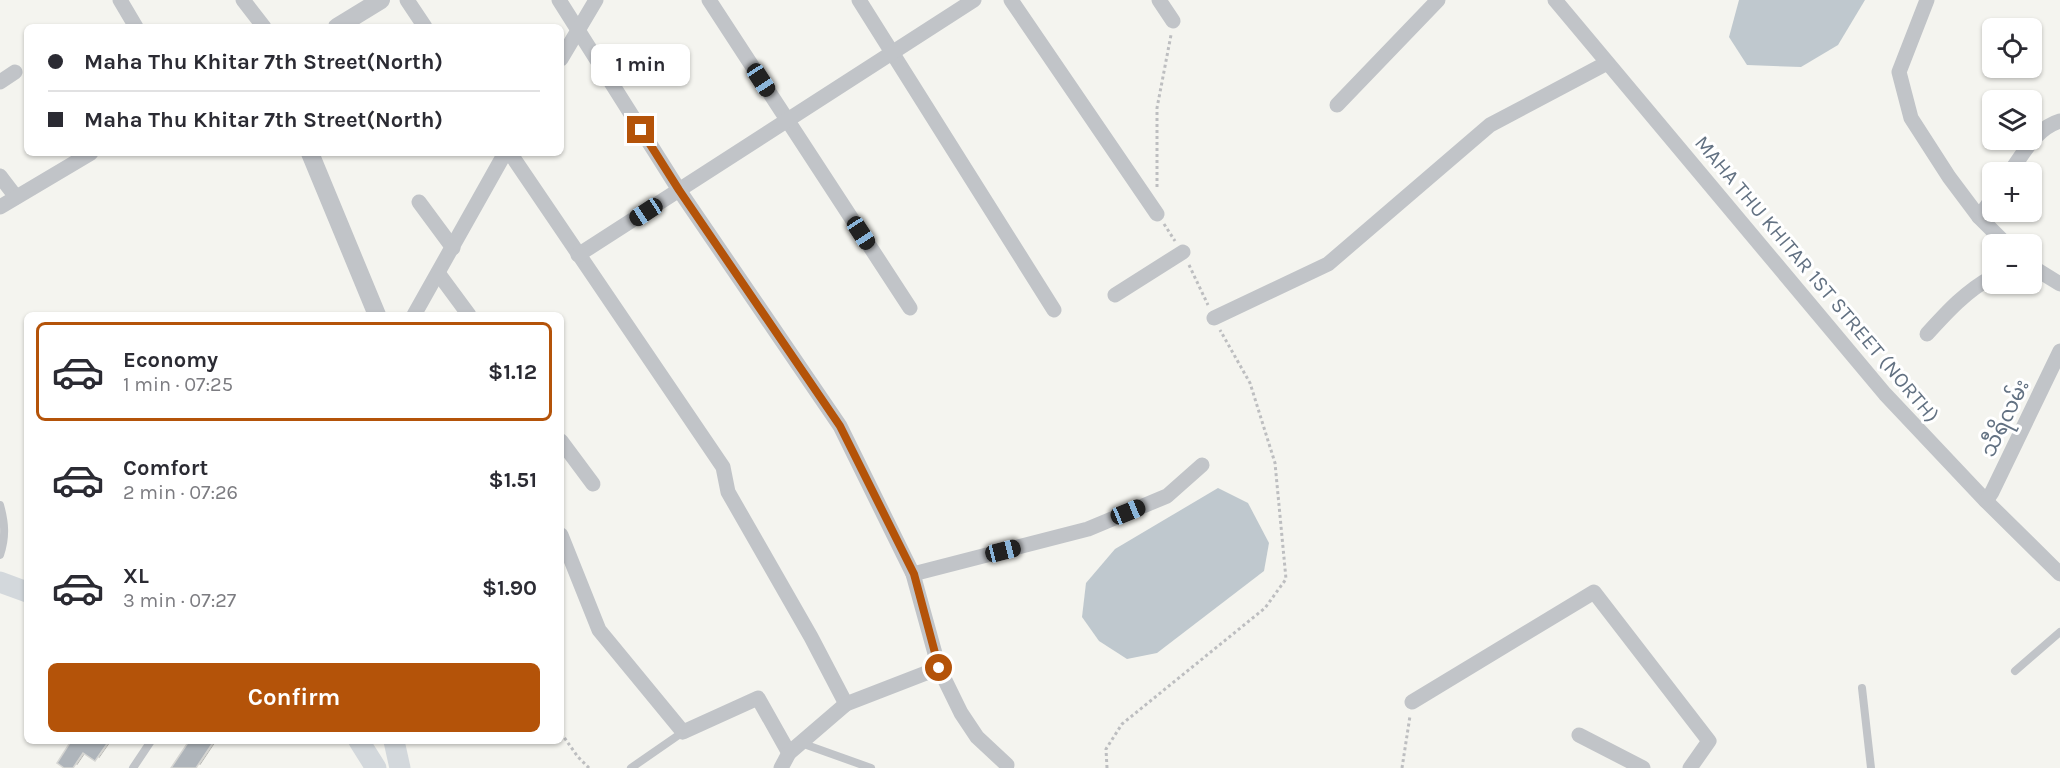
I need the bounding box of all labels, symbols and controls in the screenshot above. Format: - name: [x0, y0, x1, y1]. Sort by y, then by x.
- map controls: [1982, 18, 2042, 294]
- button: locate: [1982, 18, 2042, 78]
- callout: 1 min: [592, 43, 690, 85]
- text: Maha Thu Khitar 7th Street(North): [84, 49, 443, 75]
- text: 1 min: [615, 53, 666, 76]
- car: [744, 60, 778, 100]
- button: layers: [1982, 90, 2042, 150]
- text: Maha Thu Khitar 7th Street(North): [84, 107, 443, 133]
- route end: [627, 116, 654, 143]
- street label: MAHA THU KHITAR 1ST STREET (NORTH): [1690, 131, 1944, 427]
- button: +: [1982, 162, 2042, 222]
- car: [626, 195, 666, 229]
- car: [844, 213, 878, 253]
- button: −: [1982, 234, 2042, 294]
- icon: car: [51, 345, 105, 399]
- text: Economy: [123, 347, 218, 373]
- text: $1.12: [488, 359, 537, 385]
- text: 1 min · 07:25: [123, 373, 233, 396]
- street label: သီရိလမ်း: [1972, 374, 2039, 463]
- icon: car: [51, 453, 105, 507]
- text: Comfort: [123, 455, 208, 481]
- text: $1.51: [489, 467, 537, 493]
- text: 2 min · 07:26: [123, 481, 238, 504]
- car: [1108, 497, 1148, 527]
- car: [983, 538, 1023, 564]
- icon: car: [51, 561, 105, 615]
- text: XL: [123, 563, 149, 589]
- text: $1.90: [482, 575, 537, 601]
- text: 3 min · 07:27: [123, 589, 236, 612]
- route start: [925, 654, 952, 681]
- button: Confirm: [48, 663, 540, 732]

